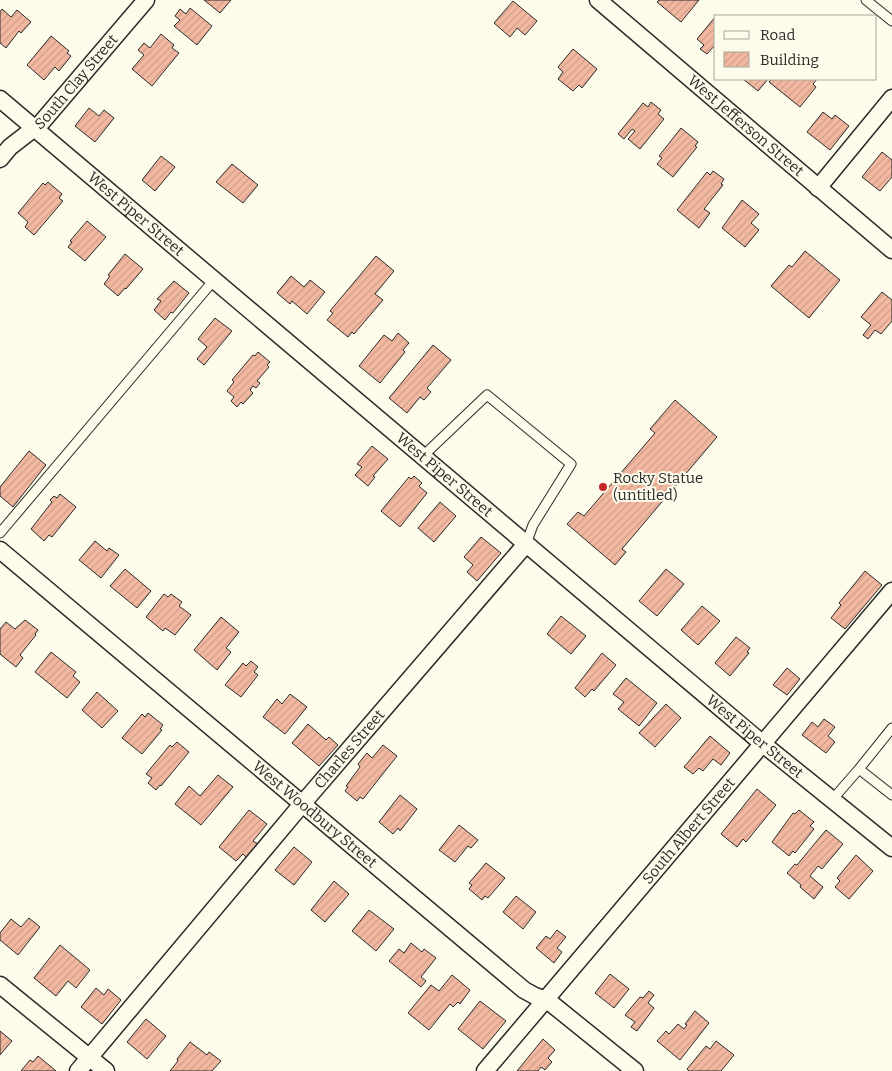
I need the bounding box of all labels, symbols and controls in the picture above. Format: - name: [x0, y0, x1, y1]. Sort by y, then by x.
- legend: [714, 15, 877, 80]
- text: Road: [760, 26, 795, 44]
- street label: South Clay Street: [31, 30, 122, 133]
- text: Building: [760, 51, 819, 69]
- street label: West Jefferson Street: [684, 71, 808, 180]
- street label: West Piper Street: [84, 168, 188, 260]
- street label: West Piper Street: [393, 429, 497, 521]
- place label: Rocky Statue (untitled): [613, 469, 703, 504]
- marker: Rocky Statue (untitled): [597, 481, 609, 493]
- street label: West Piper Street: [703, 691, 807, 782]
- street label: Charles Street: [310, 706, 389, 792]
- street label: West Woodbury Street: [249, 757, 381, 872]
- street label: South Albert Street: [639, 774, 739, 888]

